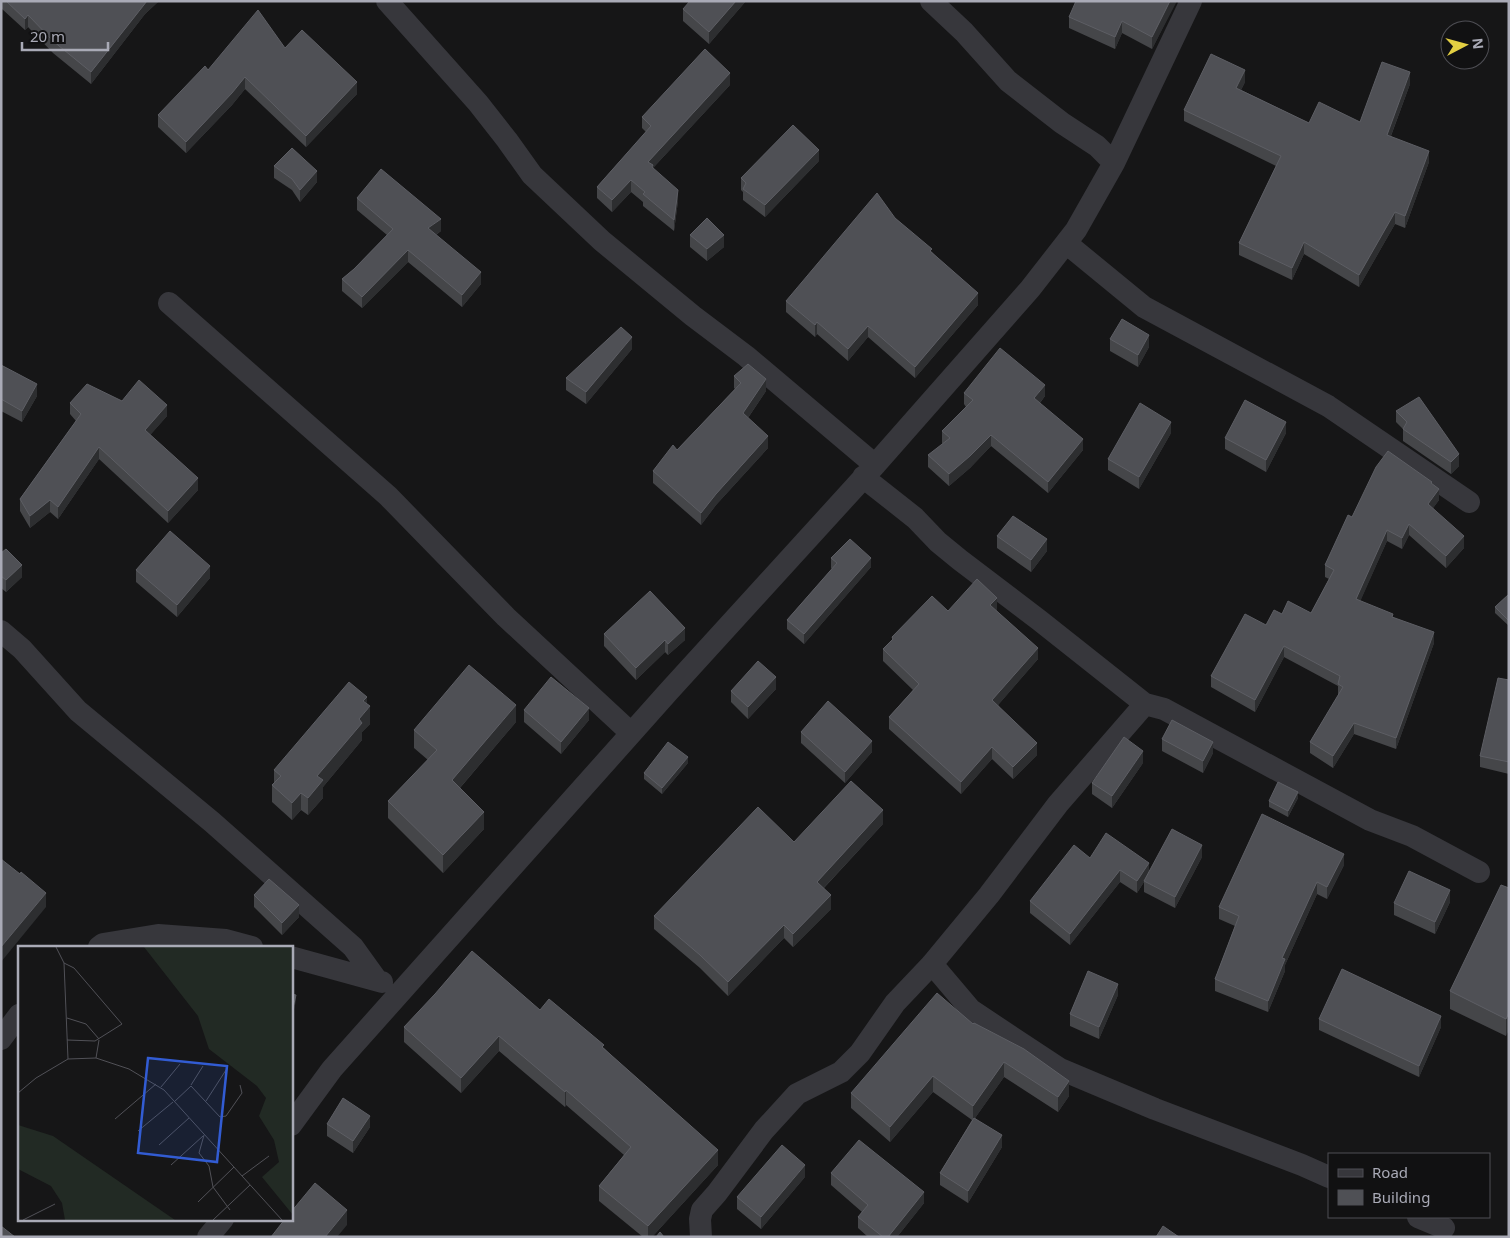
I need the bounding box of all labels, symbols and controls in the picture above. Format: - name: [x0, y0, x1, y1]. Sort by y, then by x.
- scale bar: [22, 20, 109, 52]
- north arrow: [1440, 20, 1490, 70]
- text: 20 m: [30, 26, 65, 46]
- text: N: [1468, 37, 1488, 50]
- inset map: [18, 946, 292, 1220]
- legend: [1328, 1153, 1490, 1218]
- text: Road: [1372, 1162, 1408, 1182]
- text: Building: [1372, 1187, 1430, 1207]

